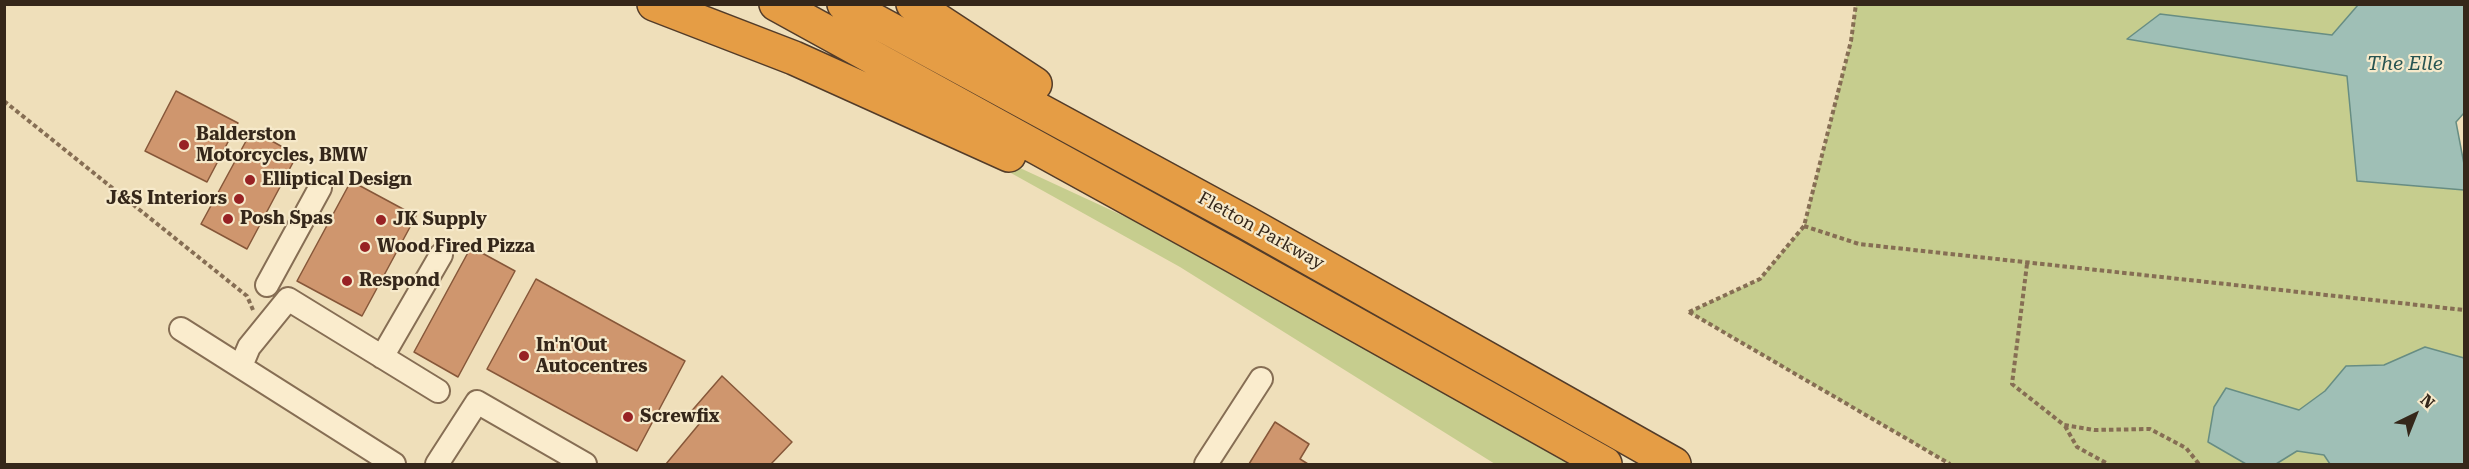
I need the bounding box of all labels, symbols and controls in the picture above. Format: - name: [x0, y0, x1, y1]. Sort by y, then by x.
- water label: The Elle: [2367, 52, 2443, 76]
- place label: Balderston Motorcycles, BMW: [196, 124, 368, 166]
- marker: Balderston Motorcycles, BMW: [177, 138, 191, 152]
- place label: Elliptical Design: [262, 169, 412, 191]
- marker: Elliptical Design: [243, 173, 257, 187]
- street label: Fletton Parkway: [1194, 187, 1328, 275]
- place label: J&S Interiors: [106, 188, 227, 210]
- marker: J&S Interiors: [232, 192, 246, 206]
- place label: Posh Spas: [240, 208, 333, 230]
- place label: JK Supply: [393, 209, 487, 231]
- marker: Posh Spas: [221, 212, 235, 226]
- marker: JK Supply: [374, 213, 388, 227]
- place label: Wood Fired Pizza: [377, 236, 535, 258]
- marker: Wood Fired Pizza: [358, 240, 372, 254]
- place label: Respond: [359, 270, 440, 292]
- marker: Respond: [340, 274, 354, 288]
- place label: In'n'Out Autocentres: [536, 335, 647, 378]
- marker: In'n'Out Autocentres: [517, 349, 531, 363]
- north arrow: [2385, 385, 2445, 445]
- text: N: [2417, 390, 2439, 413]
- place label: Screwfix: [640, 406, 719, 428]
- marker: Screwfix: [621, 410, 635, 424]

